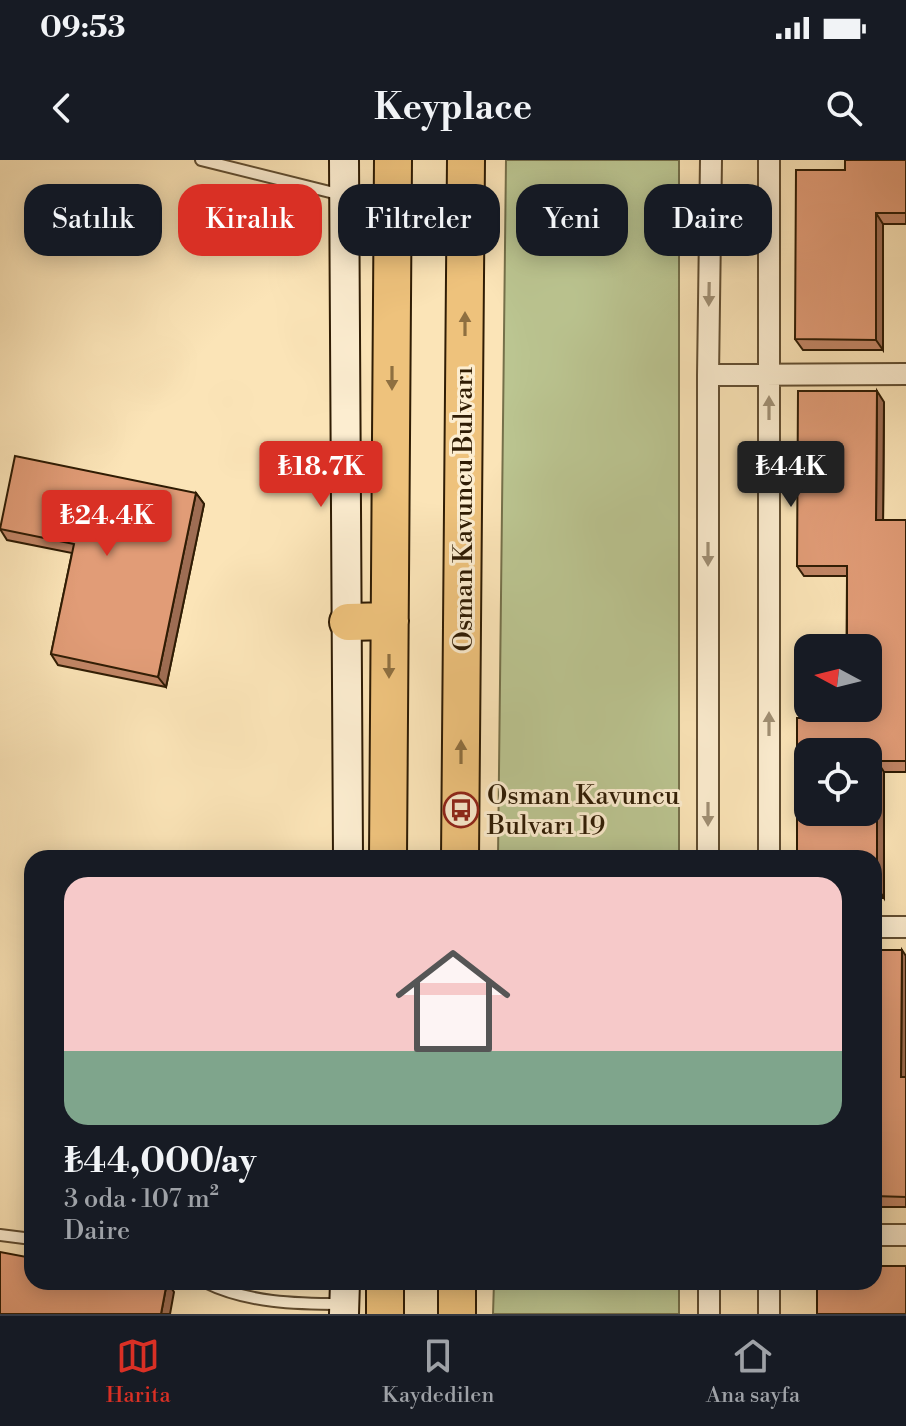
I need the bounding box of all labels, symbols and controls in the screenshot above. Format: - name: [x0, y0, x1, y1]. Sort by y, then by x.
- text: 09:53: [40, 9, 126, 47]
- icon: back: [40, 86, 84, 130]
- text: Keyplace: [374, 86, 532, 131]
- icon: search: [822, 86, 866, 130]
- chip: Satılık: [24, 184, 162, 256]
- chip: Kiralık: [178, 184, 322, 256]
- chip: Filtreler: [338, 184, 500, 256]
- chip: Yeni: [516, 184, 628, 256]
- chip: Daire: [644, 184, 772, 256]
- one-way arrow: [703, 282, 716, 307]
- one-way arrow: [459, 311, 471, 336]
- one-way arrow: [385, 366, 398, 391]
- street label: Osman Kavuncu Bulvarı: [448, 367, 480, 651]
- one-way arrow: [763, 395, 775, 420]
- pin: ₺18.7K: [256, 441, 386, 509]
- pin: ₺44K: [744, 441, 838, 509]
- text: ₺18.7K: [277, 451, 365, 483]
- text: ₺44K: [755, 451, 827, 483]
- pin: ₺24.4K: [42, 490, 172, 558]
- text: ₺24.4K: [60, 500, 154, 532]
- one-way arrow: [702, 542, 714, 567]
- north arrow: [794, 634, 882, 722]
- map controls: [794, 634, 882, 826]
- one-way arrow: [383, 654, 395, 679]
- one-way arrow: [763, 711, 775, 736]
- button: locate: [794, 738, 882, 826]
- one-way arrow: [455, 739, 467, 764]
- place label: Osman Kavuncu Bulvarı 19: [486, 780, 680, 842]
- bus stop icon: Osman Kavuncu Bulvarı 19: [442, 791, 480, 829]
- one-way arrow: [702, 802, 714, 827]
- icon: home: [381, 929, 525, 1073]
- text: ₺44,000/ay: [64, 1141, 256, 1183]
- text: 3 oda · 107 m²: [64, 1183, 219, 1215]
- text: Daire: [64, 1215, 130, 1247]
- tab: Harita: [106, 1334, 171, 1409]
- tab: Kaydedilen: [382, 1334, 494, 1409]
- tab: Ana sayfa: [706, 1334, 800, 1409]

